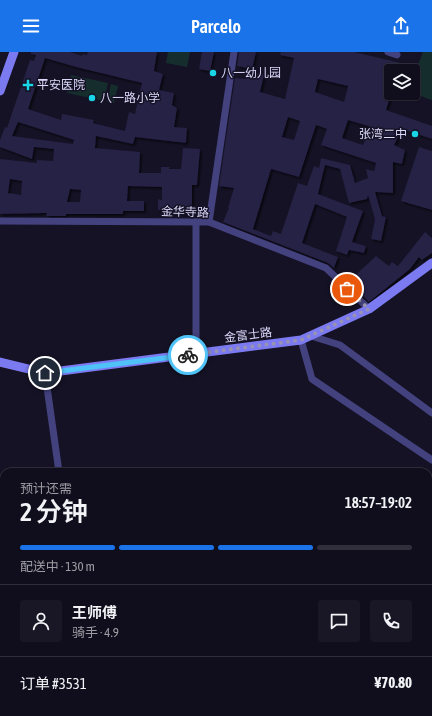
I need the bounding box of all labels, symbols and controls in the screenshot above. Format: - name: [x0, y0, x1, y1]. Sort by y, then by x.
- icon: menu: [20, 15, 42, 37]
- icon: share: [390, 15, 412, 37]
- text: Parcelo: [191, 16, 241, 37]
- map controls: [384, 64, 420, 100]
- button: layers: [384, 64, 420, 100]
- place label: 八一幼儿园: [221, 66, 281, 80]
- marker: 八一幼儿园: [208, 68, 218, 78]
- place label: 平安医院: [37, 78, 85, 92]
- marker: 平安医院: [22, 79, 34, 91]
- place label: 八一路小学: [100, 91, 160, 105]
- marker: 八一路小学: [87, 93, 97, 103]
- place label: 张湾二中: [359, 127, 407, 141]
- marker: 张湾二中: [410, 129, 420, 139]
- street label: 金华寺路: [161, 204, 209, 220]
- pin: [330, 272, 364, 306]
- icon: bag: [336, 278, 358, 300]
- street label: 金富士路: [223, 325, 273, 345]
- courier: [168, 335, 208, 375]
- icon: bike: [177, 344, 199, 366]
- pin: [28, 356, 62, 390]
- icon: home: [34, 362, 56, 384]
- text: 预计还需: [20, 481, 72, 496]
- text: 18:57–19:02: [345, 494, 412, 511]
- text: 2 分钟: [20, 497, 88, 527]
- text: 配送中 · 130 m: [20, 559, 95, 574]
- button: person: [20, 600, 62, 642]
- button: chat: [318, 600, 360, 642]
- button: phone: [370, 600, 412, 642]
- text: 王师傅: [72, 604, 117, 621]
- text: 骑手 · 4.9: [72, 625, 119, 640]
- text: ¥70.80: [374, 674, 412, 691]
- text: 订单 #3531: [20, 675, 87, 692]

